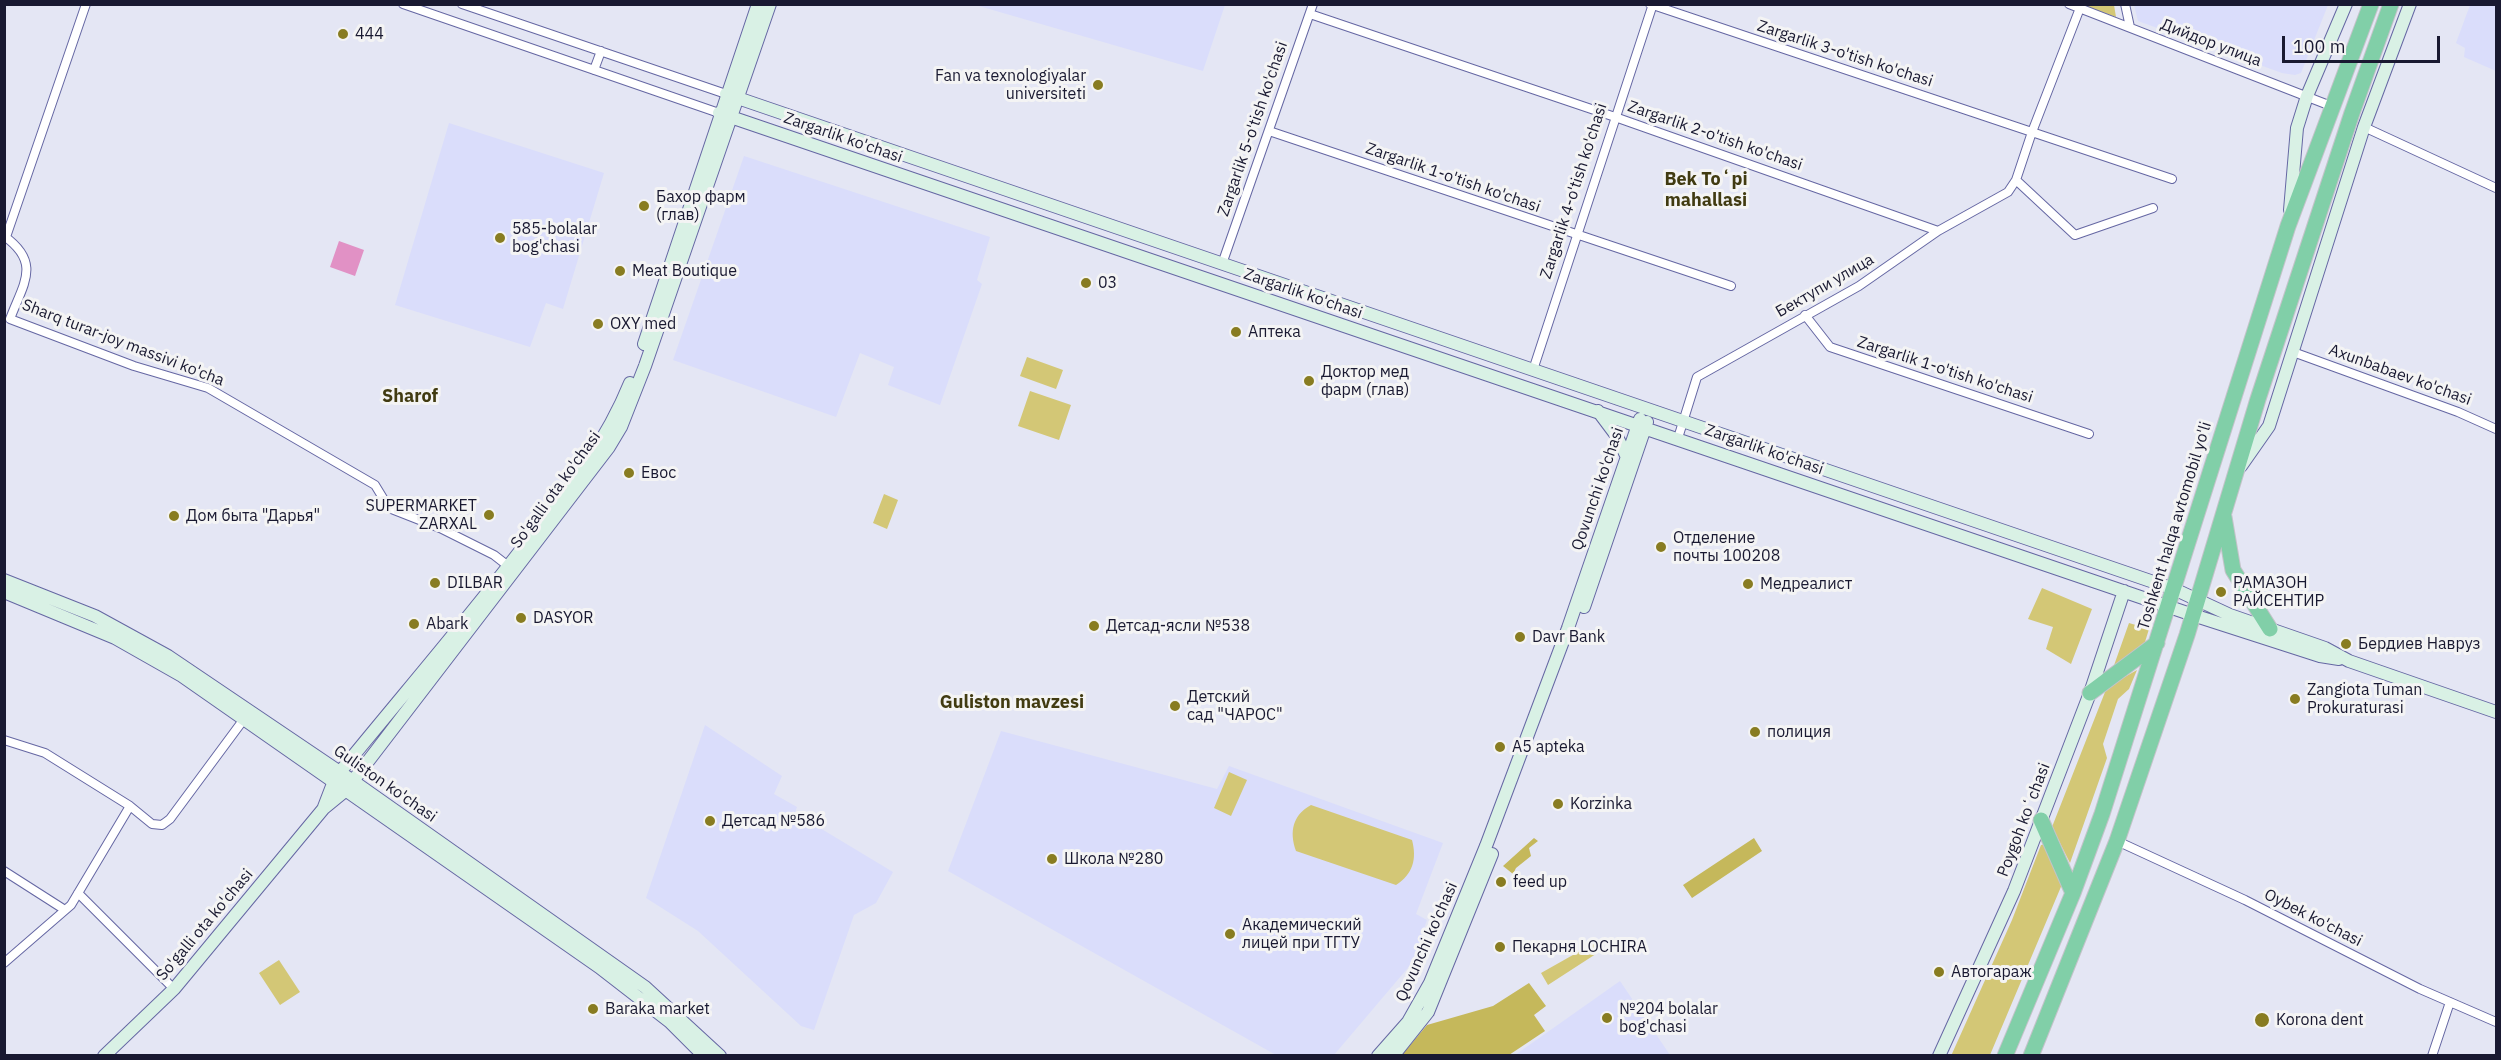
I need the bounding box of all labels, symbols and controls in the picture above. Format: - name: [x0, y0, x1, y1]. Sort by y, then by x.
- street label: Дийдор улица: [2158, 15, 2264, 71]
- street label: Zargarlik 3-o'tish ko'chasi: [1755, 17, 1935, 91]
- place label: 444: [355, 24, 384, 44]
- scale bar: [2285, 24, 2442, 62]
- marker: 444: [336, 27, 350, 41]
- text: 100 m: [2293, 35, 2345, 58]
- street label: Zargarlik 5-o'tish ko'chasi: [1214, 39, 1292, 219]
- place label: Fan va texnologiyalar universiteti: [935, 66, 1086, 104]
- marker: Fan va texnologiyalar universiteti: [1091, 78, 1105, 92]
- street label: Zargarlik 2-o'tish ko'chasi: [1625, 97, 1805, 175]
- street label: Zargarlik 4-o'tish ko'chasi: [1537, 101, 1611, 281]
- street label: Zargarlik ko'chasi: [781, 109, 905, 167]
- street label: Zargarlik 1-o'tish ko'chasi: [1363, 139, 1543, 217]
- district label: Bek Toʻpi mahallasi: [1664, 169, 1748, 212]
- place label: Бахор фарм (глав): [656, 187, 746, 225]
- marker: Бахор фарм (глав): [637, 199, 651, 213]
- place label: 585-bolalar bog'chasi: [512, 219, 597, 257]
- marker: 585-bolalar bog'chasi: [493, 231, 507, 245]
- street label: Бектупи улица: [1773, 250, 1877, 322]
- place label: Meat Boutique: [632, 261, 737, 281]
- marker: Meat Boutique: [613, 264, 627, 278]
- street label: Zargarlik ko'chasi: [1241, 265, 1365, 323]
- place label: 03: [1098, 273, 1117, 293]
- marker: 03: [1079, 276, 1093, 290]
- street label: Sharq turar-joy massivi ko'cha: [19, 296, 227, 390]
- place label: OXY med: [610, 314, 676, 334]
- marker: OXY med: [591, 317, 605, 331]
- place label: Аптека: [1248, 322, 1301, 342]
- marker: Аптека: [1229, 325, 1243, 339]
- street label: Zargarlik 1-o'tish ko'chasi: [1855, 333, 2035, 407]
- street label: Axunbabaev ko'chasi: [2326, 340, 2474, 410]
- place label: Доктор мед фарм (глав): [1321, 362, 1409, 400]
- marker: Доктор мед фарм (глав): [1302, 374, 1316, 388]
- district label: Sharof: [382, 386, 438, 408]
- street label: Toshkent halqa avtomobil yo'li: [2134, 419, 2216, 633]
- street label: Zargarlik ko'chasi: [1702, 421, 1826, 479]
- street label: Qovunchi ko'chasi: [1568, 425, 1628, 553]
- street label: So'galli ota ko'chasi: [507, 428, 605, 552]
- place label: Евос: [641, 463, 676, 483]
- marker: Евос: [622, 466, 636, 480]
- place label: SUPERMARKET ZARXAL: [365, 496, 477, 534]
- place label: Дом быта "Дарья": [186, 506, 320, 526]
- marker: SUPERMARKET ZARXAL: [482, 508, 496, 522]
- marker: Дом быта "Дарья": [167, 509, 181, 523]
- place label: Отделение почты 100208: [1673, 528, 1780, 566]
- marker: Отделение почты 100208: [1654, 540, 1668, 554]
- place label: DILBAR: [447, 573, 503, 593]
- place label: РАМАЗОН РАЙСЕНТИР: [2233, 573, 2324, 611]
- place label: Медреалист: [1760, 574, 1852, 594]
- marker: DILBAR: [428, 576, 442, 590]
- marker: Медреалист: [1741, 577, 1755, 591]
- marker: РАМАЗОН РАЙСЕНТИР: [2214, 585, 2228, 599]
- place label: DASYOR: [533, 608, 594, 628]
- marker: DASYOR: [514, 611, 528, 625]
- place label: Abark: [426, 614, 468, 634]
- place label: Детсад-ясли №538: [1106, 616, 1250, 636]
- marker: Abark: [407, 617, 421, 631]
- marker: Детсад-ясли №538: [1087, 619, 1101, 633]
- place label: Davr Bank: [1532, 627, 1605, 647]
- marker: Davr Bank: [1513, 630, 1527, 644]
- place label: Бердиев Навруз: [2358, 634, 2481, 654]
- marker: Бердиев Навруз: [2339, 637, 2353, 651]
- place label: Zangiota Tuman Prokuraturasi: [2307, 680, 2422, 718]
- place label: Детский сад "ЧАРОС": [1187, 687, 1283, 725]
- district label: Guliston mavzesi: [940, 692, 1084, 714]
- marker: Zangiota Tuman Prokuraturasi: [2288, 692, 2302, 706]
- marker: Детский сад "ЧАРОС": [1168, 699, 1182, 713]
- place label: полиция: [1767, 722, 1831, 742]
- marker: полиция: [1748, 725, 1762, 739]
- place label: A5 apteka: [1512, 737, 1585, 757]
- marker: A5 apteka: [1493, 740, 1507, 754]
- street label: Guliston ko'chasi: [330, 741, 440, 827]
- street label: Poygoh koʻchasi: [1994, 760, 2054, 880]
- place label: Korzinka: [1570, 794, 1632, 814]
- marker: Korzinka: [1551, 797, 1565, 811]
- place label: Детсад №586: [722, 811, 825, 831]
- marker: Детсад №586: [703, 814, 717, 828]
- place label: Школа №280: [1064, 849, 1163, 869]
- marker: Школа №280: [1045, 852, 1059, 866]
- street label: So'galli ota ko'chasi: [153, 865, 257, 985]
- place label: feed up: [1513, 872, 1567, 892]
- marker: feed up: [1494, 875, 1508, 889]
- street label: Qovunchi ko'chasi: [1392, 879, 1462, 1005]
- street label: Oybek ko'chasi: [2261, 885, 2365, 951]
- place label: Академический лицей при ТГТУ: [1242, 915, 1362, 953]
- marker: Академический лицей при ТГТУ: [1223, 927, 1237, 941]
- place label: Пекарня LOCHIRA: [1512, 937, 1647, 957]
- marker: Пекарня LOCHIRA: [1493, 940, 1507, 954]
- place label: Автогараж: [1951, 962, 2032, 982]
- marker: Автогараж: [1932, 965, 1946, 979]
- place label: Baraka market: [605, 999, 710, 1019]
- place label: №204 bolalar bog'chasi: [1619, 999, 1718, 1037]
- marker: Baraka market: [586, 1002, 600, 1016]
- place label: Korona dent: [2276, 1010, 2364, 1030]
- marker: №204 bolalar bog'chasi: [1600, 1011, 1614, 1025]
- marker: Korona dent: [2253, 1011, 2271, 1029]

